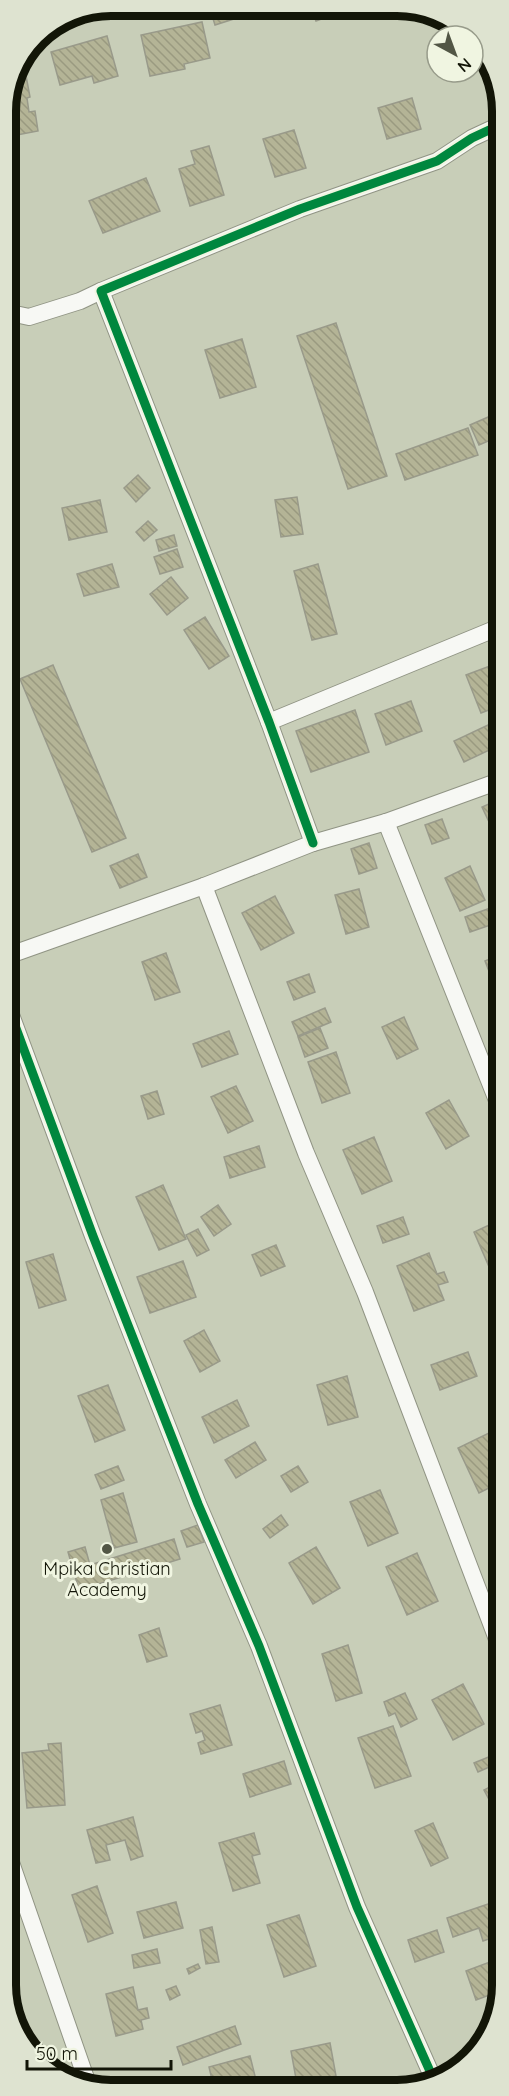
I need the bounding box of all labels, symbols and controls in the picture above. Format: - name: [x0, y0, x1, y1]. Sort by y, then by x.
- north arrow: [425, 24, 485, 84]
- text: N: [454, 54, 476, 77]
- marker: Mpika Christian Academy: [100, 1542, 114, 1556]
- place label: Mpika Christian Academy: [43, 1557, 171, 1601]
- scale bar: [27, 2033, 171, 2071]
- text: 50 m: [36, 2042, 78, 2065]

